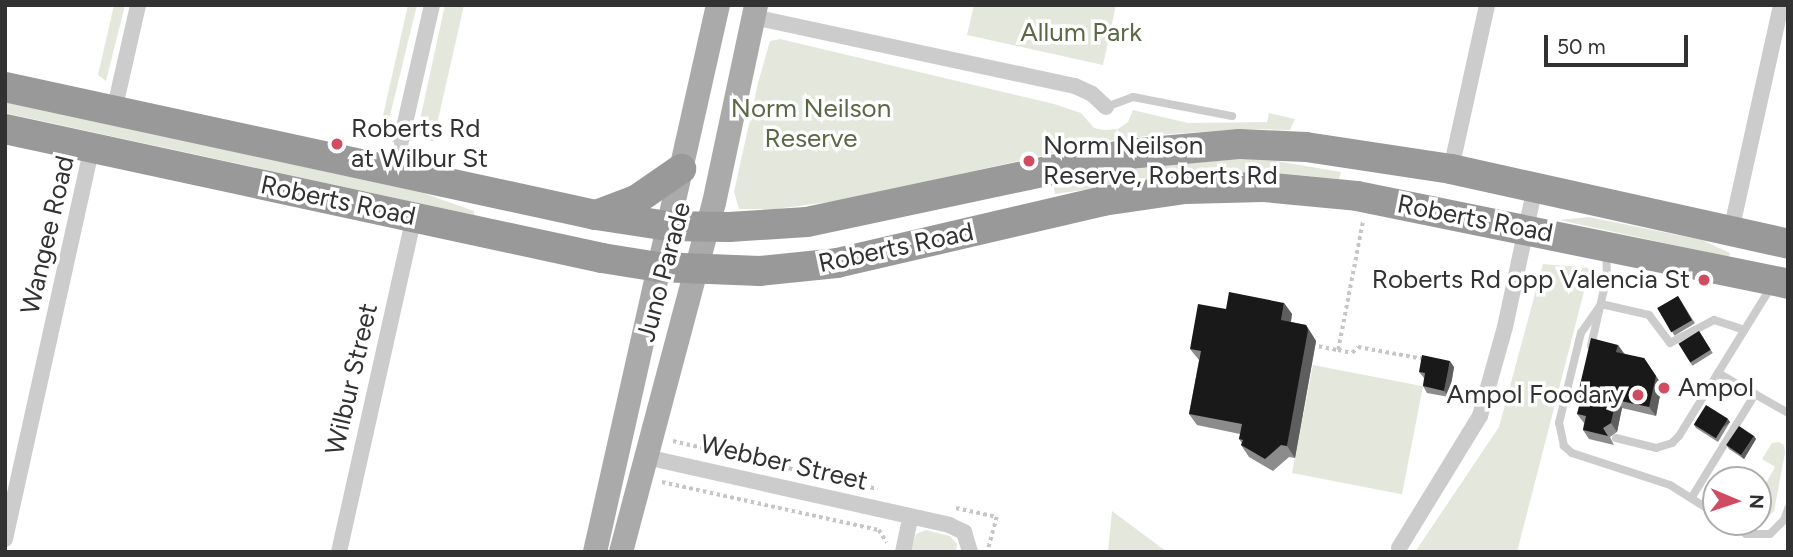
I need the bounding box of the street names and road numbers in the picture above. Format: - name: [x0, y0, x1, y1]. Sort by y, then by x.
- street label: Wangee Road: [15, 153, 81, 317]
- street label: Roberts Road: [258, 169, 418, 233]
- street label: Roberts Road: [1395, 189, 1555, 249]
- street label: Juno Parade: [630, 199, 698, 345]
- street label: Roberts Road: [816, 216, 976, 280]
- street label: Wilbur Street: [319, 300, 385, 458]
- street label: Webber Street: [697, 429, 871, 497]

